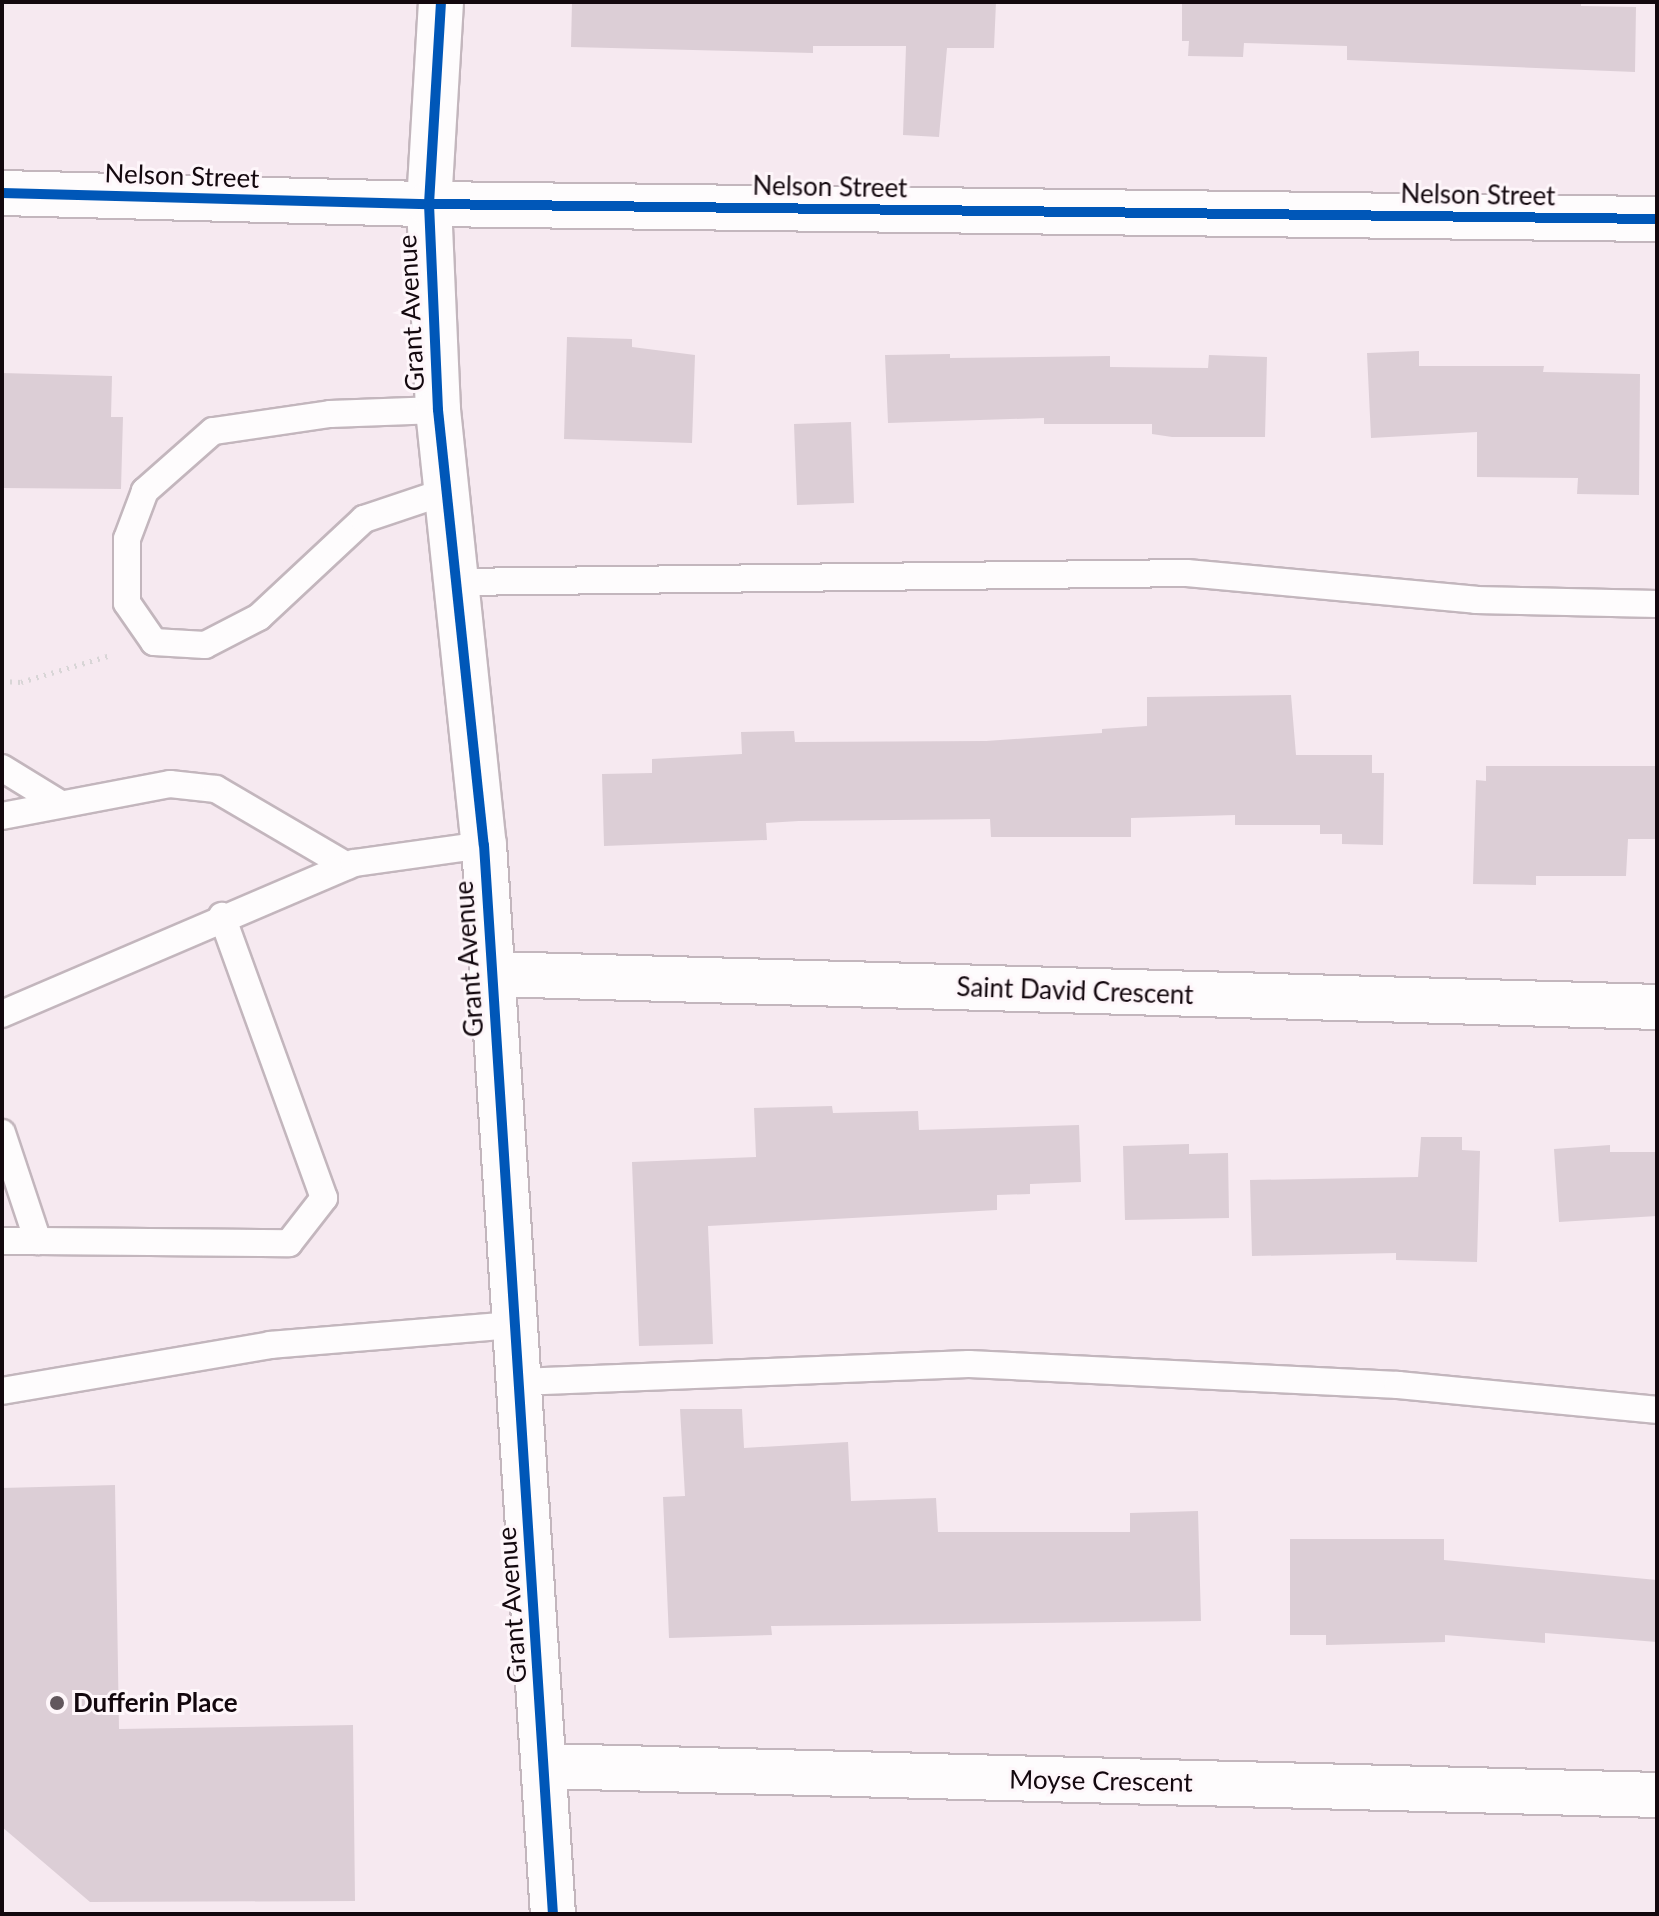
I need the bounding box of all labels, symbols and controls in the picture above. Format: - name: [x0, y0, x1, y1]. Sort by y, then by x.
- street label: Nelson Street: [104, 158, 260, 194]
- street label: Nelson Street: [752, 170, 908, 204]
- street label: Nelson Street: [1400, 178, 1556, 212]
- street label: Grant Avenue: [391, 234, 431, 392]
- street label: Grant Avenue: [448, 879, 490, 1039]
- street label: Saint David Crescent: [956, 971, 1194, 1011]
- street label: Grant Avenue: [491, 1525, 533, 1685]
- place label: Dufferin Place: [73, 1687, 238, 1719]
- marker: Dufferin Place: [48, 1694, 66, 1712]
- street label: Moyse Crescent: [1009, 1764, 1193, 1798]

